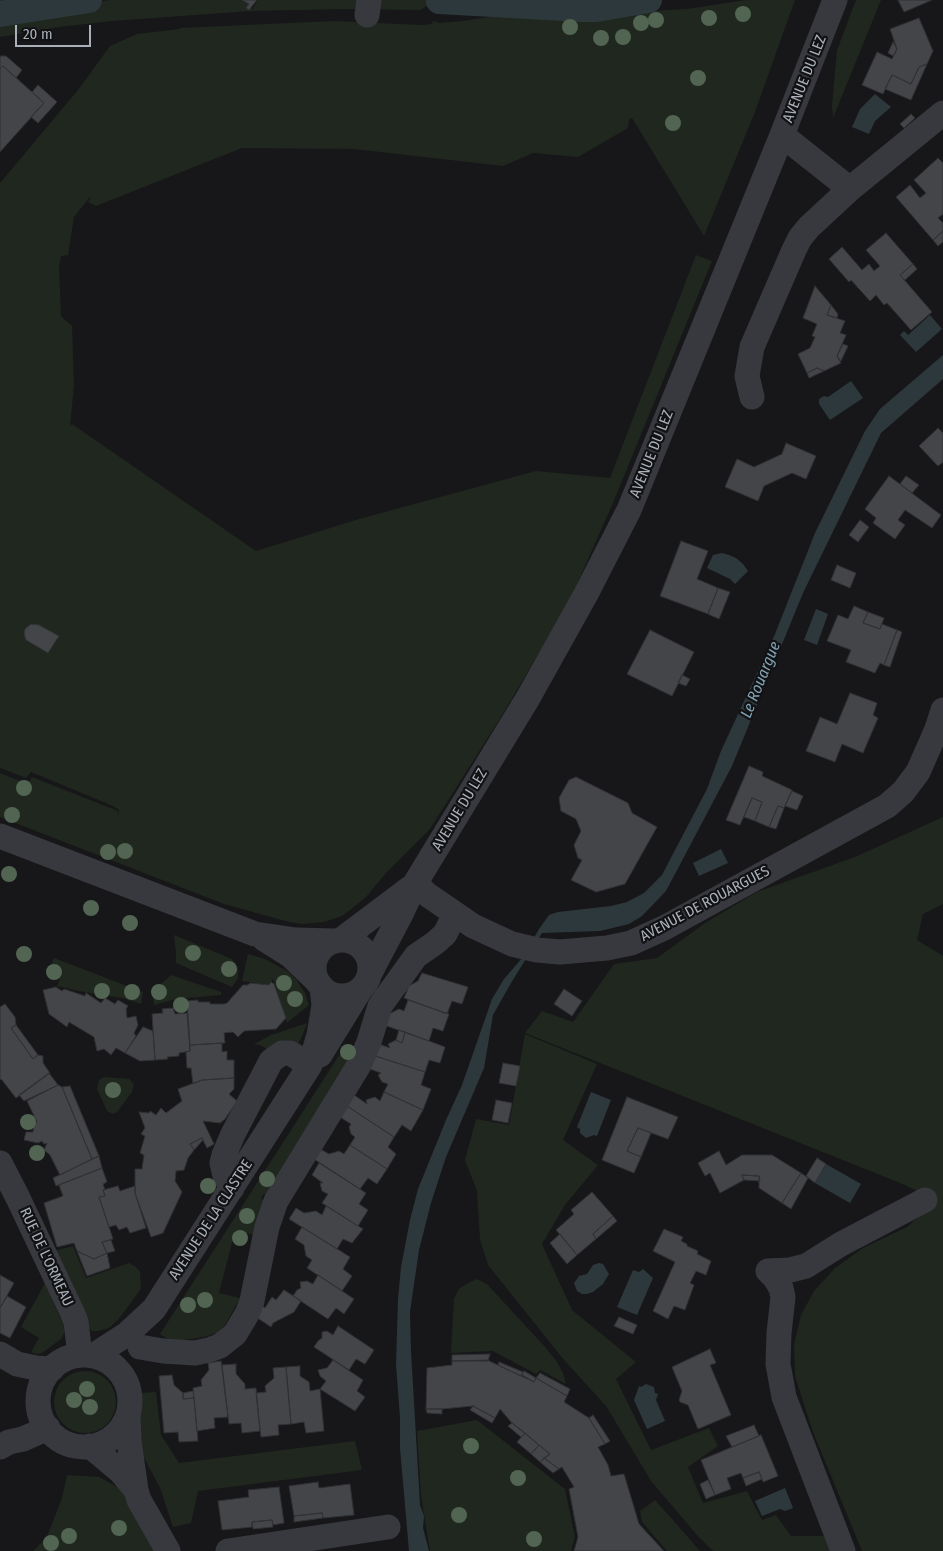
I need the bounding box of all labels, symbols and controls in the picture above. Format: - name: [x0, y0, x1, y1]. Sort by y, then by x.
- scale bar: [18, 15, 94, 47]
- text: 20 m: [23, 25, 53, 43]
- street label: AVENUE DU LEZ: [779, 33, 831, 125]
- street label: AVENUE DU LEZ: [626, 408, 678, 500]
- water label: Le Rouargue: [737, 639, 785, 721]
- street label: AVENUE DU LEZ: [428, 766, 492, 854]
- street label: AVENUE DE ROUARGUES: [637, 862, 773, 946]
- street label: AVENUE DE LA CLASTRE: [165, 1157, 257, 1283]
- street label: RUE DE L'ORMEAU: [15, 1205, 77, 1309]

